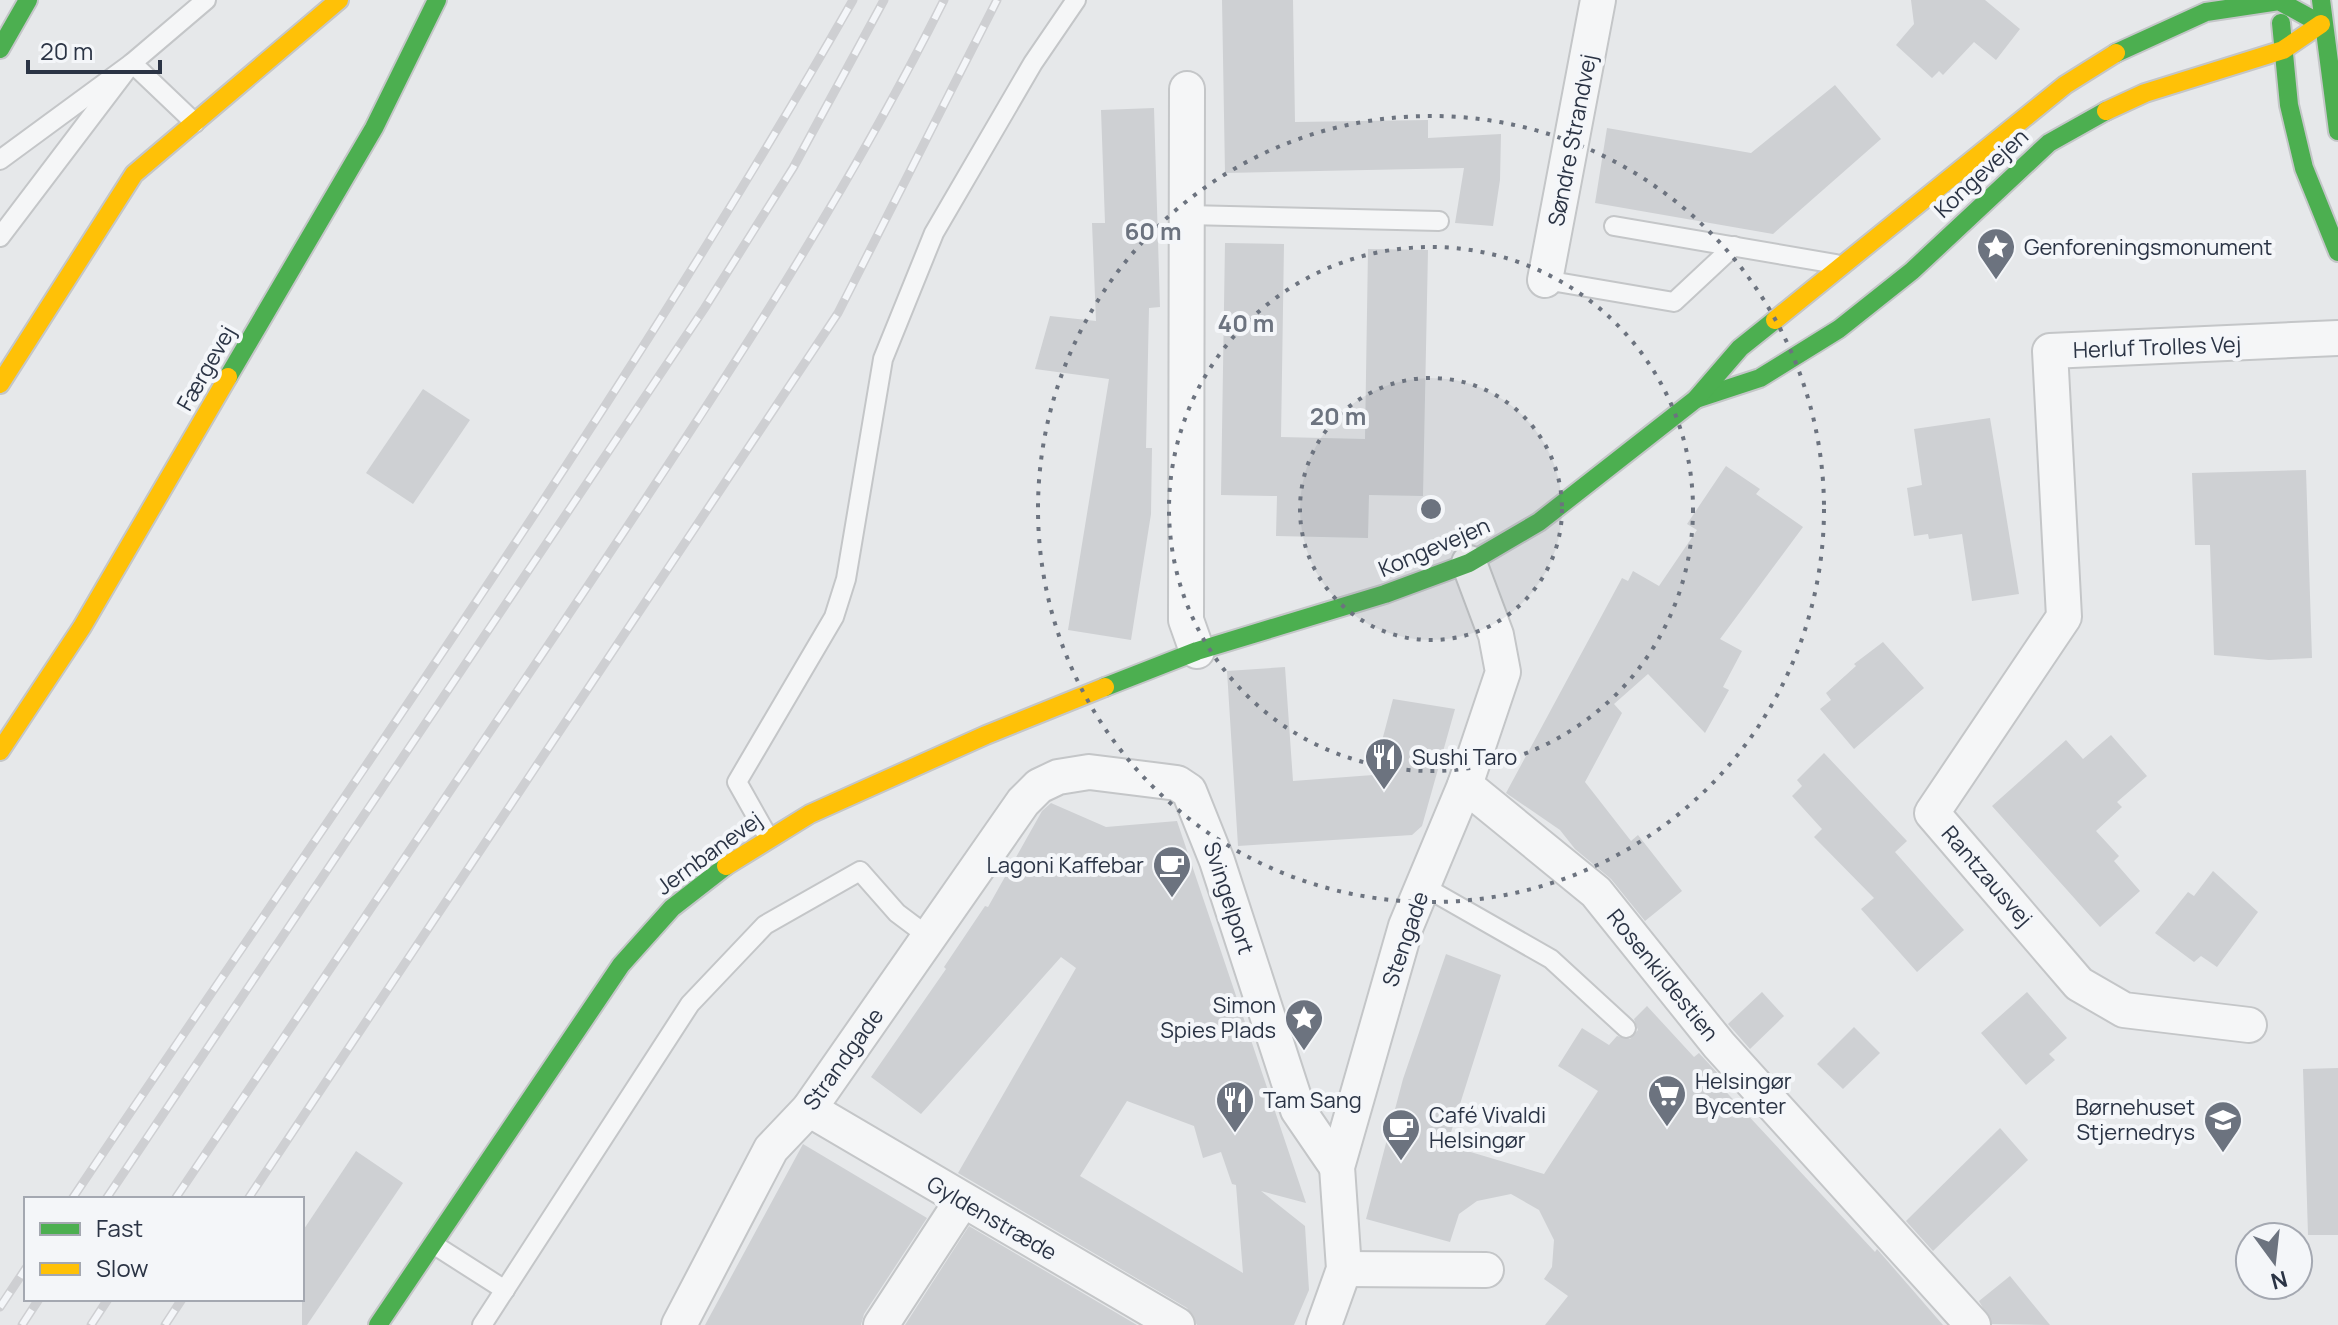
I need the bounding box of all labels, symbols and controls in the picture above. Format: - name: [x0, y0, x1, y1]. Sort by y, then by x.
- scale bar: [28, 24, 160, 74]
- text: 20 m: [40, 34, 93, 67]
- street label: Søndre Strandvej: [1541, 51, 1603, 229]
- street label: Kongevejen: [1927, 122, 2035, 224]
- text: 60 m: [1124, 214, 1182, 247]
- place icon: Genforeningsmonument: [1975, 226, 2017, 281]
- place label: Genforeningsmonument: [2024, 232, 2272, 262]
- text: 40 m: [1218, 306, 1274, 339]
- street label: Færgevej: [170, 320, 242, 416]
- street label: Herluf Trolles Vej: [2072, 329, 2242, 365]
- text: 20 m: [1310, 399, 1366, 432]
- centre of rings: [1417, 495, 1445, 523]
- street label: Kongevejen: [1374, 510, 1494, 584]
- restaurant icon: Sushi Taro: [1363, 736, 1405, 791]
- place label: Sushi Taro: [1412, 742, 1517, 772]
- street label: Jernbanevej: [650, 804, 768, 902]
- street label: Rantzausvej: [1935, 819, 2039, 933]
- street label: Svingelport: [1197, 838, 1261, 958]
- cafe icon: Lagoni Kaffebar: [1151, 844, 1193, 899]
- place label: Lagoni Kaffebar: [986, 850, 1144, 880]
- street label: Stengade: [1375, 887, 1435, 991]
- street label: Rosenkildestien: [1600, 903, 1726, 1047]
- place label: Simon Spies Plads: [1160, 990, 1276, 1045]
- place icon: Simon Spies Plads: [1283, 997, 1325, 1052]
- street label: Strandgade: [796, 1002, 890, 1116]
- place label: Helsingør Bycenter: [1695, 1066, 1792, 1121]
- supermarket icon: Helsingør Bycenter: [1646, 1073, 1688, 1128]
- restaurant icon: Tam Sang: [1214, 1079, 1256, 1134]
- place label: Tam Sang: [1263, 1085, 1362, 1115]
- place label: Børnehuset Stjernedrys: [2075, 1092, 2195, 1147]
- school or university icon: Børnehuset Stjernedrys: [2202, 1099, 2244, 1154]
- place label: Café Vivaldi Helsingør: [1429, 1100, 1546, 1155]
- cafe icon: Café Vivaldi Helsingør: [1380, 1107, 1422, 1162]
- street label: Gyldenstræde: [922, 1169, 1063, 1267]
- legend: [24, 1197, 304, 1301]
- text: Fast: [96, 1211, 143, 1244]
- north arrow: [2234, 1221, 2314, 1301]
- text: Slow: [96, 1251, 149, 1284]
- text: N: [2268, 1264, 2291, 1297]

